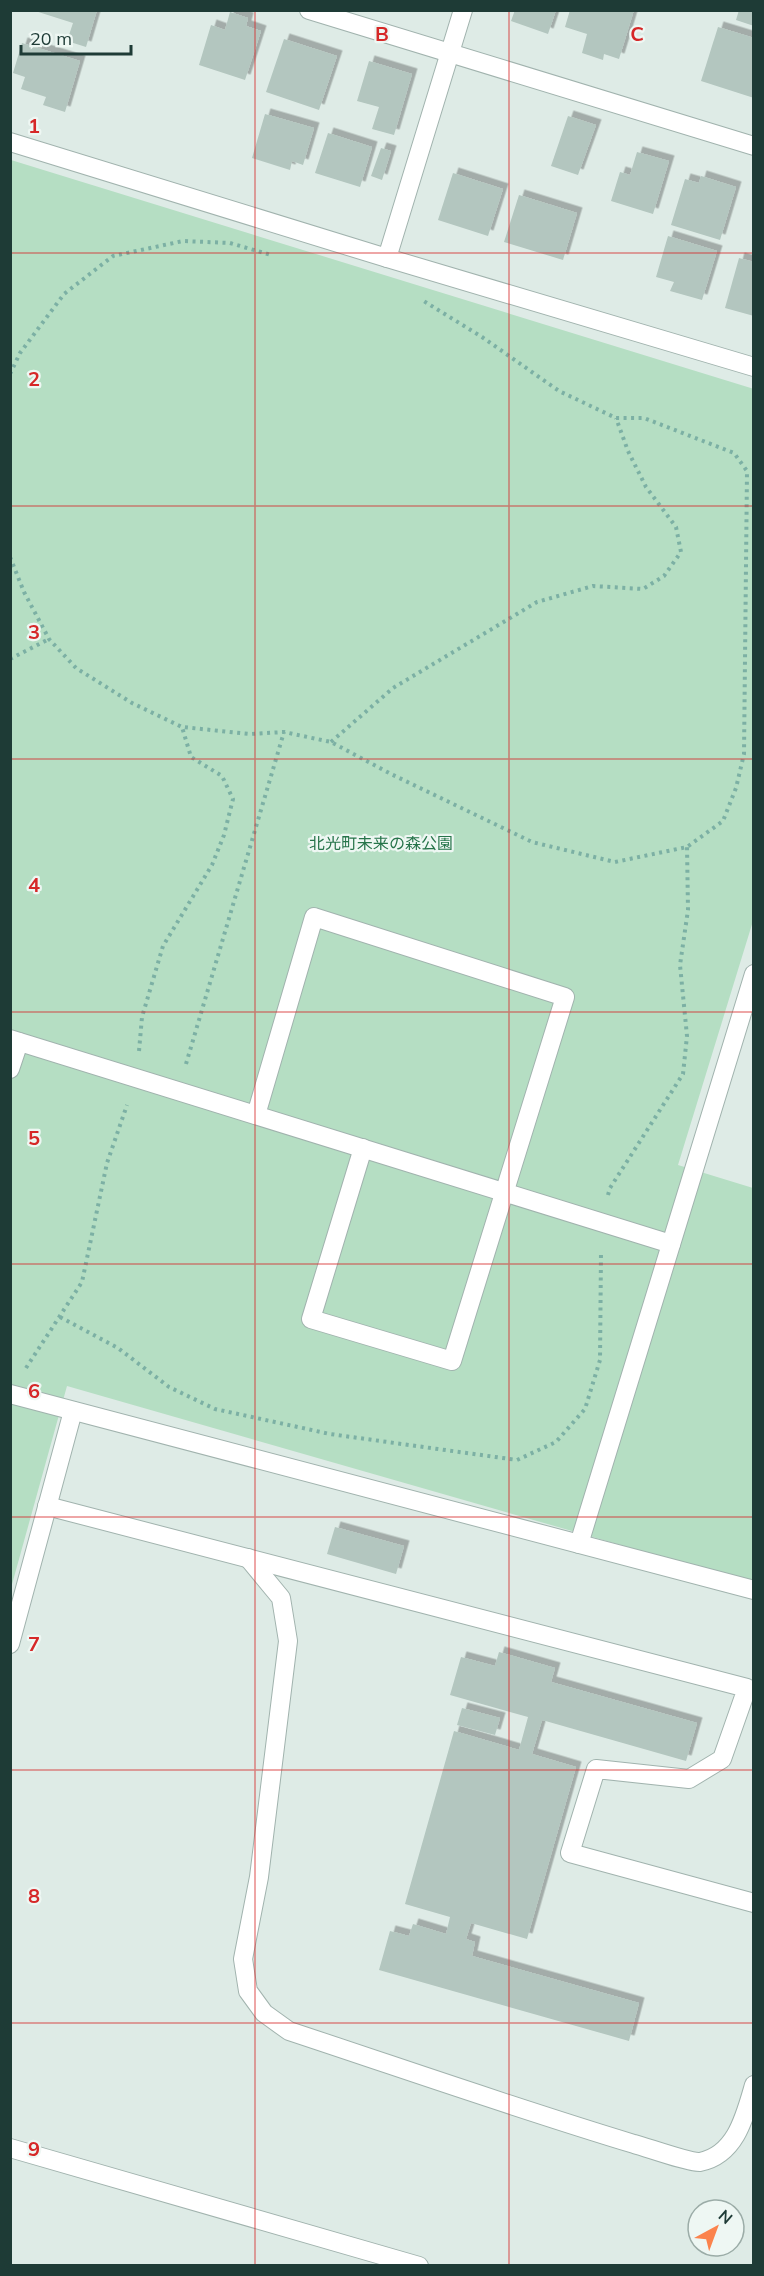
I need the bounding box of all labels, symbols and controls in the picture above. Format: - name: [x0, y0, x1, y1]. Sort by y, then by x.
- scale bar: [21, 18, 130, 56]
- text: B: [375, 21, 389, 46]
- text: C: [630, 21, 644, 46]
- text: 20 m: [30, 27, 72, 50]
- text: 1: [28, 113, 40, 138]
- text: 2: [28, 366, 40, 391]
- text: 3: [28, 619, 40, 644]
- park label: 北光町未来の森公園: [309, 833, 453, 853]
- text: 4: [28, 872, 40, 897]
- text: 5: [28, 1125, 40, 1150]
- text: 6: [28, 1378, 40, 1403]
- text: 7: [28, 1631, 40, 1656]
- text: 8: [28, 1883, 40, 1908]
- text: 9: [28, 2136, 40, 2161]
- north arrow: [686, 2198, 746, 2258]
- text: N: [715, 2205, 737, 2228]

